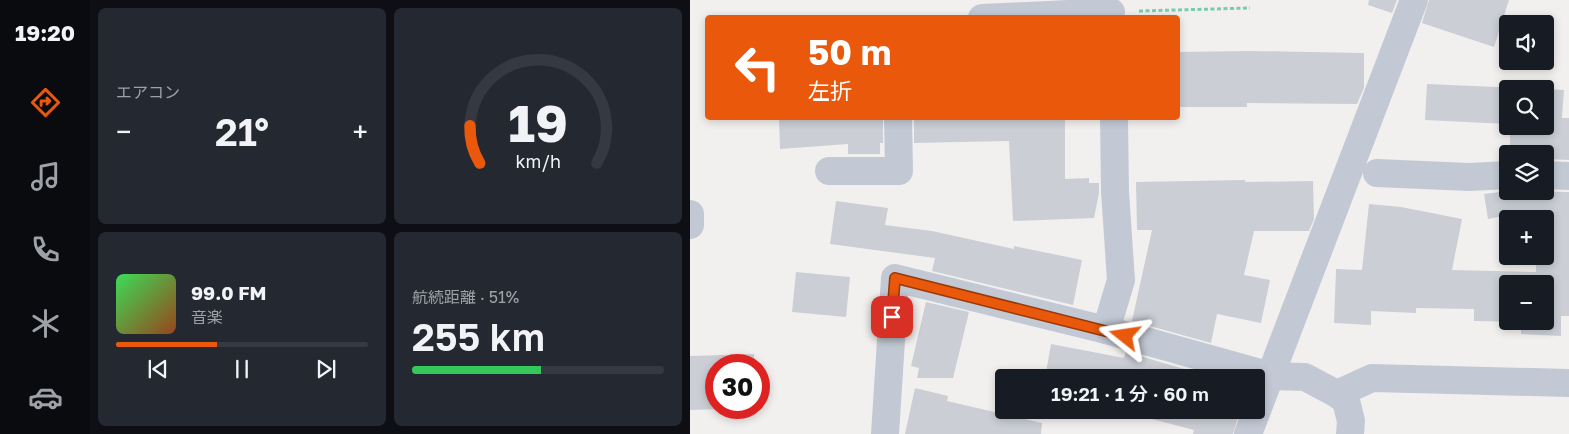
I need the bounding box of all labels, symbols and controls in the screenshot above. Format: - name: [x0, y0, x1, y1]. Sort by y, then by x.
- map controls: [1499, 15, 1554, 330]
- button: sound: [1499, 15, 1554, 70]
- text: 19:20: [15, 19, 75, 46]
- text: 50 m: [808, 31, 891, 73]
- icon: left: [725, 35, 790, 100]
- text: 左折: [808, 77, 852, 104]
- button: search: [1499, 80, 1554, 135]
- text: エアコン: [116, 82, 180, 102]
- icon: directions: [28, 85, 63, 120]
- text: 19: [508, 91, 568, 153]
- text: 21°: [215, 109, 269, 154]
- text: −: [116, 115, 131, 148]
- text: +: [353, 115, 368, 148]
- button: layers: [1499, 145, 1554, 200]
- text: km/h: [515, 150, 561, 172]
- icon: music: [28, 159, 63, 194]
- button: +: [1499, 210, 1554, 265]
- icon: phone: [28, 232, 63, 267]
- button: −: [1499, 275, 1554, 330]
- text: 99.0 FM: [191, 281, 267, 304]
- text: 航続距離 · 51%: [412, 287, 519, 307]
- pin: [871, 296, 913, 338]
- icon: arrive: [878, 303, 906, 331]
- icon: climate: [28, 306, 63, 341]
- text: 音楽: [191, 307, 223, 327]
- position arrow: [1098, 309, 1150, 361]
- text: 255 km: [412, 314, 545, 359]
- speed limit sign: 30: [705, 354, 770, 419]
- icon: previous: [144, 355, 172, 383]
- icon: pause: [228, 355, 256, 383]
- icon: next: [312, 355, 340, 383]
- icon: car: [28, 380, 63, 415]
- text: 19:21 · 1 分 · 60 m: [1051, 382, 1209, 405]

